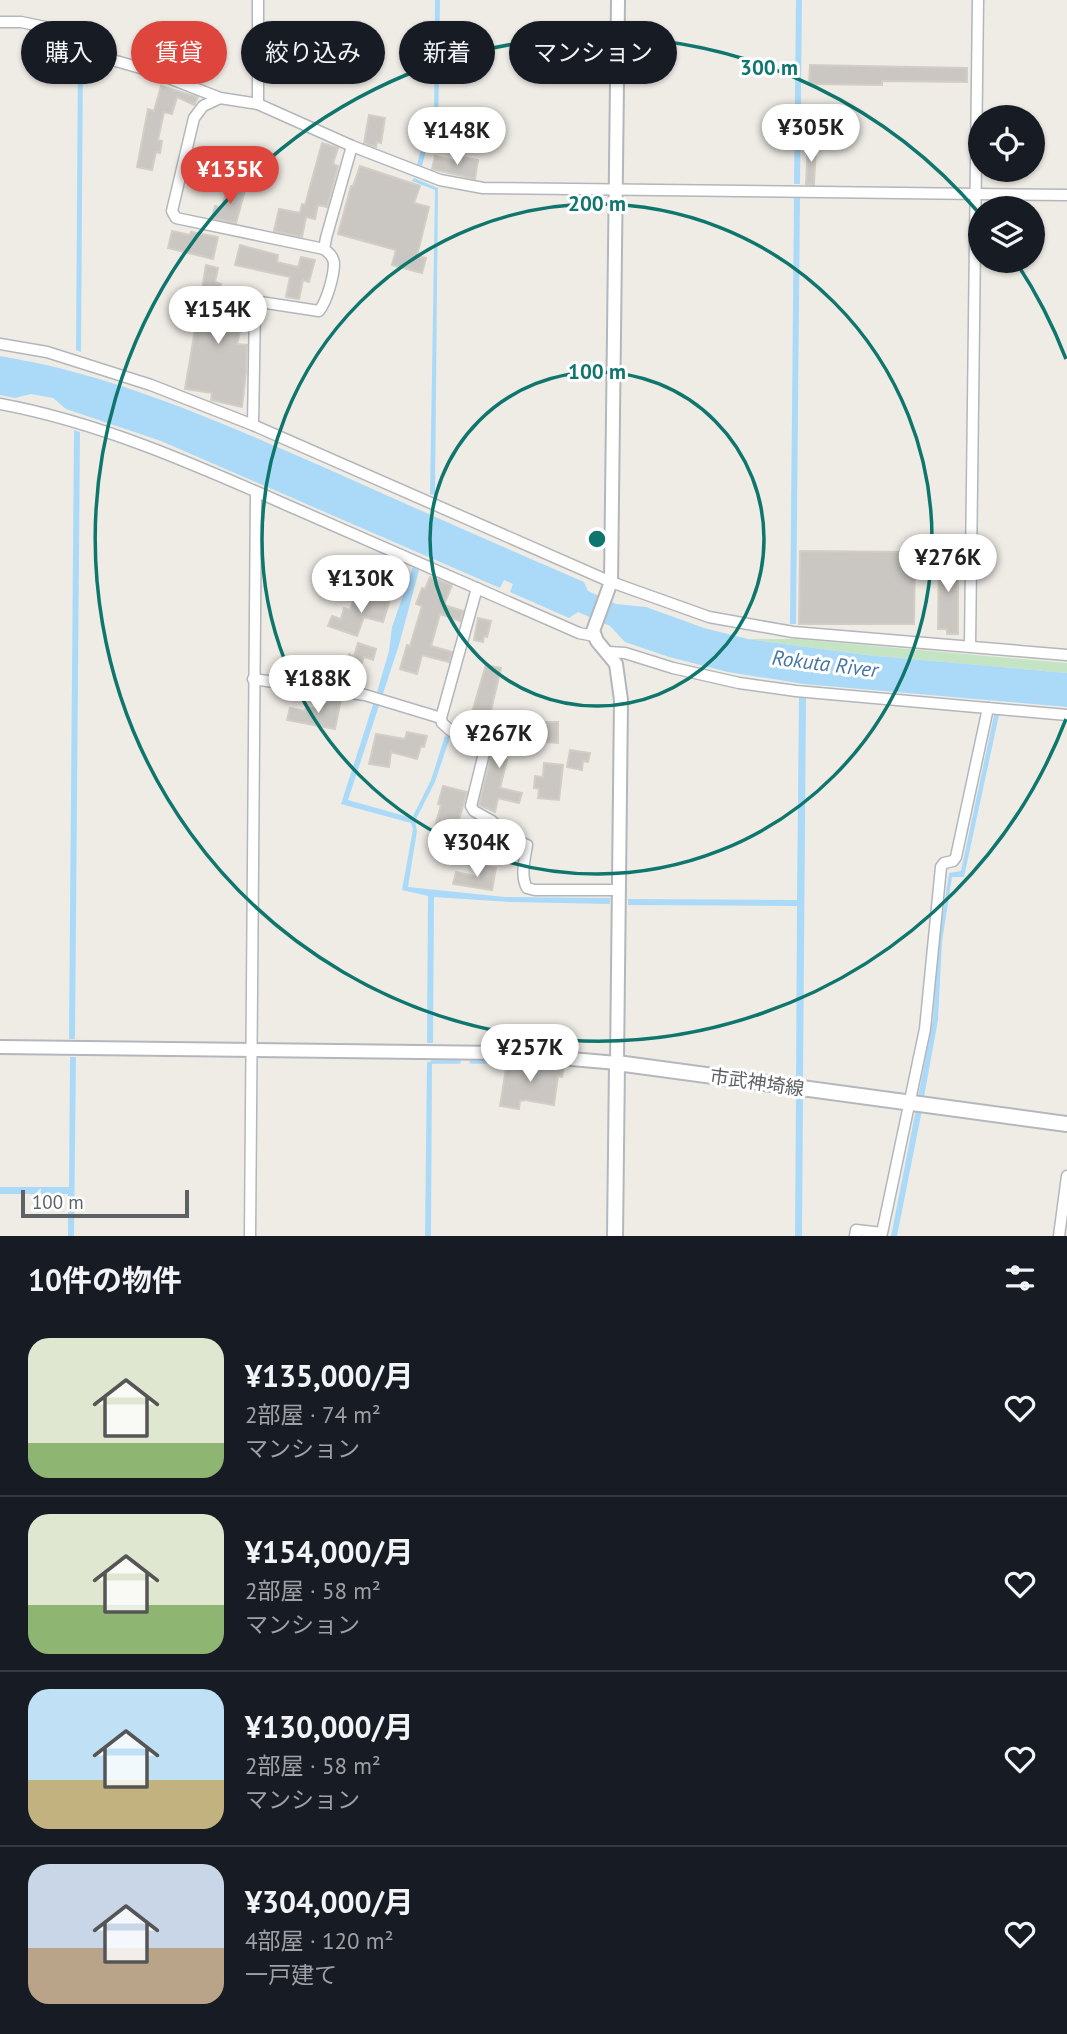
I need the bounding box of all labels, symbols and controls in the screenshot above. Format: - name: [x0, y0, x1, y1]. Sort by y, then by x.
- chip: 購入: [21, 21, 117, 84]
- chip: 賃貸: [131, 21, 227, 84]
- chip: 絞り込み: [241, 21, 385, 84]
- chip: 新着: [399, 21, 495, 84]
- chip: マンション: [509, 21, 677, 84]
- text: 300 m: [740, 54, 798, 81]
- pin: ¥305K: [762, 104, 860, 164]
- map controls: [968, 105, 1045, 273]
- button: locate: [968, 105, 1045, 182]
- pin: ¥148K: [408, 108, 506, 167]
- text: ¥305K: [778, 112, 844, 141]
- text: ¥148K: [424, 115, 490, 144]
- pin: ¥135K: [181, 146, 279, 206]
- text: ¥135K: [197, 154, 263, 183]
- text: 200 m: [568, 190, 626, 217]
- button: layers: [968, 196, 1045, 273]
- pin: ¥154K: [169, 286, 267, 346]
- text: ¥154K: [185, 294, 251, 323]
- text: 100 m: [568, 358, 626, 385]
- centre of rings: [585, 527, 609, 551]
- pin: ¥276K: [899, 534, 997, 594]
- text: ¥276K: [915, 542, 981, 571]
- pin: ¥130K: [312, 556, 410, 615]
- text: ¥130K: [328, 563, 394, 592]
- water label: Rokuta River: [770, 644, 882, 684]
- pin: ¥188K: [269, 656, 367, 715]
- text: ¥188K: [285, 663, 351, 692]
- pin: ¥267K: [450, 710, 548, 770]
- text: ¥267K: [466, 718, 532, 747]
- pin: ¥304K: [428, 820, 526, 879]
- text: ¥304K: [444, 827, 510, 856]
- pin: ¥257K: [481, 1024, 579, 1084]
- text: ¥257K: [497, 1032, 563, 1061]
- street label: 市武神埼線: [708, 1064, 806, 1100]
- scale bar: [21, 1187, 189, 1219]
- text: 100 m: [32, 1190, 84, 1214]
- icon: filters: [1001, 1259, 1039, 1297]
- text: 10件の物件: [28, 1260, 182, 1299]
- text: ¥135,000/月: [245, 1356, 414, 1395]
- icon: home: [84, 1366, 168, 1450]
- icon: heart: [1001, 1389, 1039, 1427]
- text: 2部屋 · 74 m²: [245, 1400, 381, 1429]
- text: マンション: [245, 1434, 360, 1463]
- text: ¥154,000/月: [245, 1532, 414, 1571]
- icon: home: [84, 1542, 168, 1626]
- icon: heart: [1001, 1565, 1039, 1603]
- text: 2部屋 · 58 m²: [245, 1576, 381, 1605]
- text: マンション: [245, 1610, 360, 1639]
- text: ¥130,000/月: [245, 1707, 414, 1746]
- icon: home: [84, 1717, 168, 1801]
- icon: heart: [1001, 1740, 1039, 1778]
- text: 2部屋 · 58 m²: [245, 1751, 381, 1780]
- text: マンション: [245, 1785, 360, 1814]
- text: ¥304,000/月: [245, 1882, 414, 1921]
- icon: home: [84, 1892, 168, 1976]
- icon: heart: [1001, 1915, 1039, 1953]
- text: 4部屋 · 120 m²: [245, 1926, 393, 1955]
- text: 一戸建て: [245, 1960, 337, 1989]

